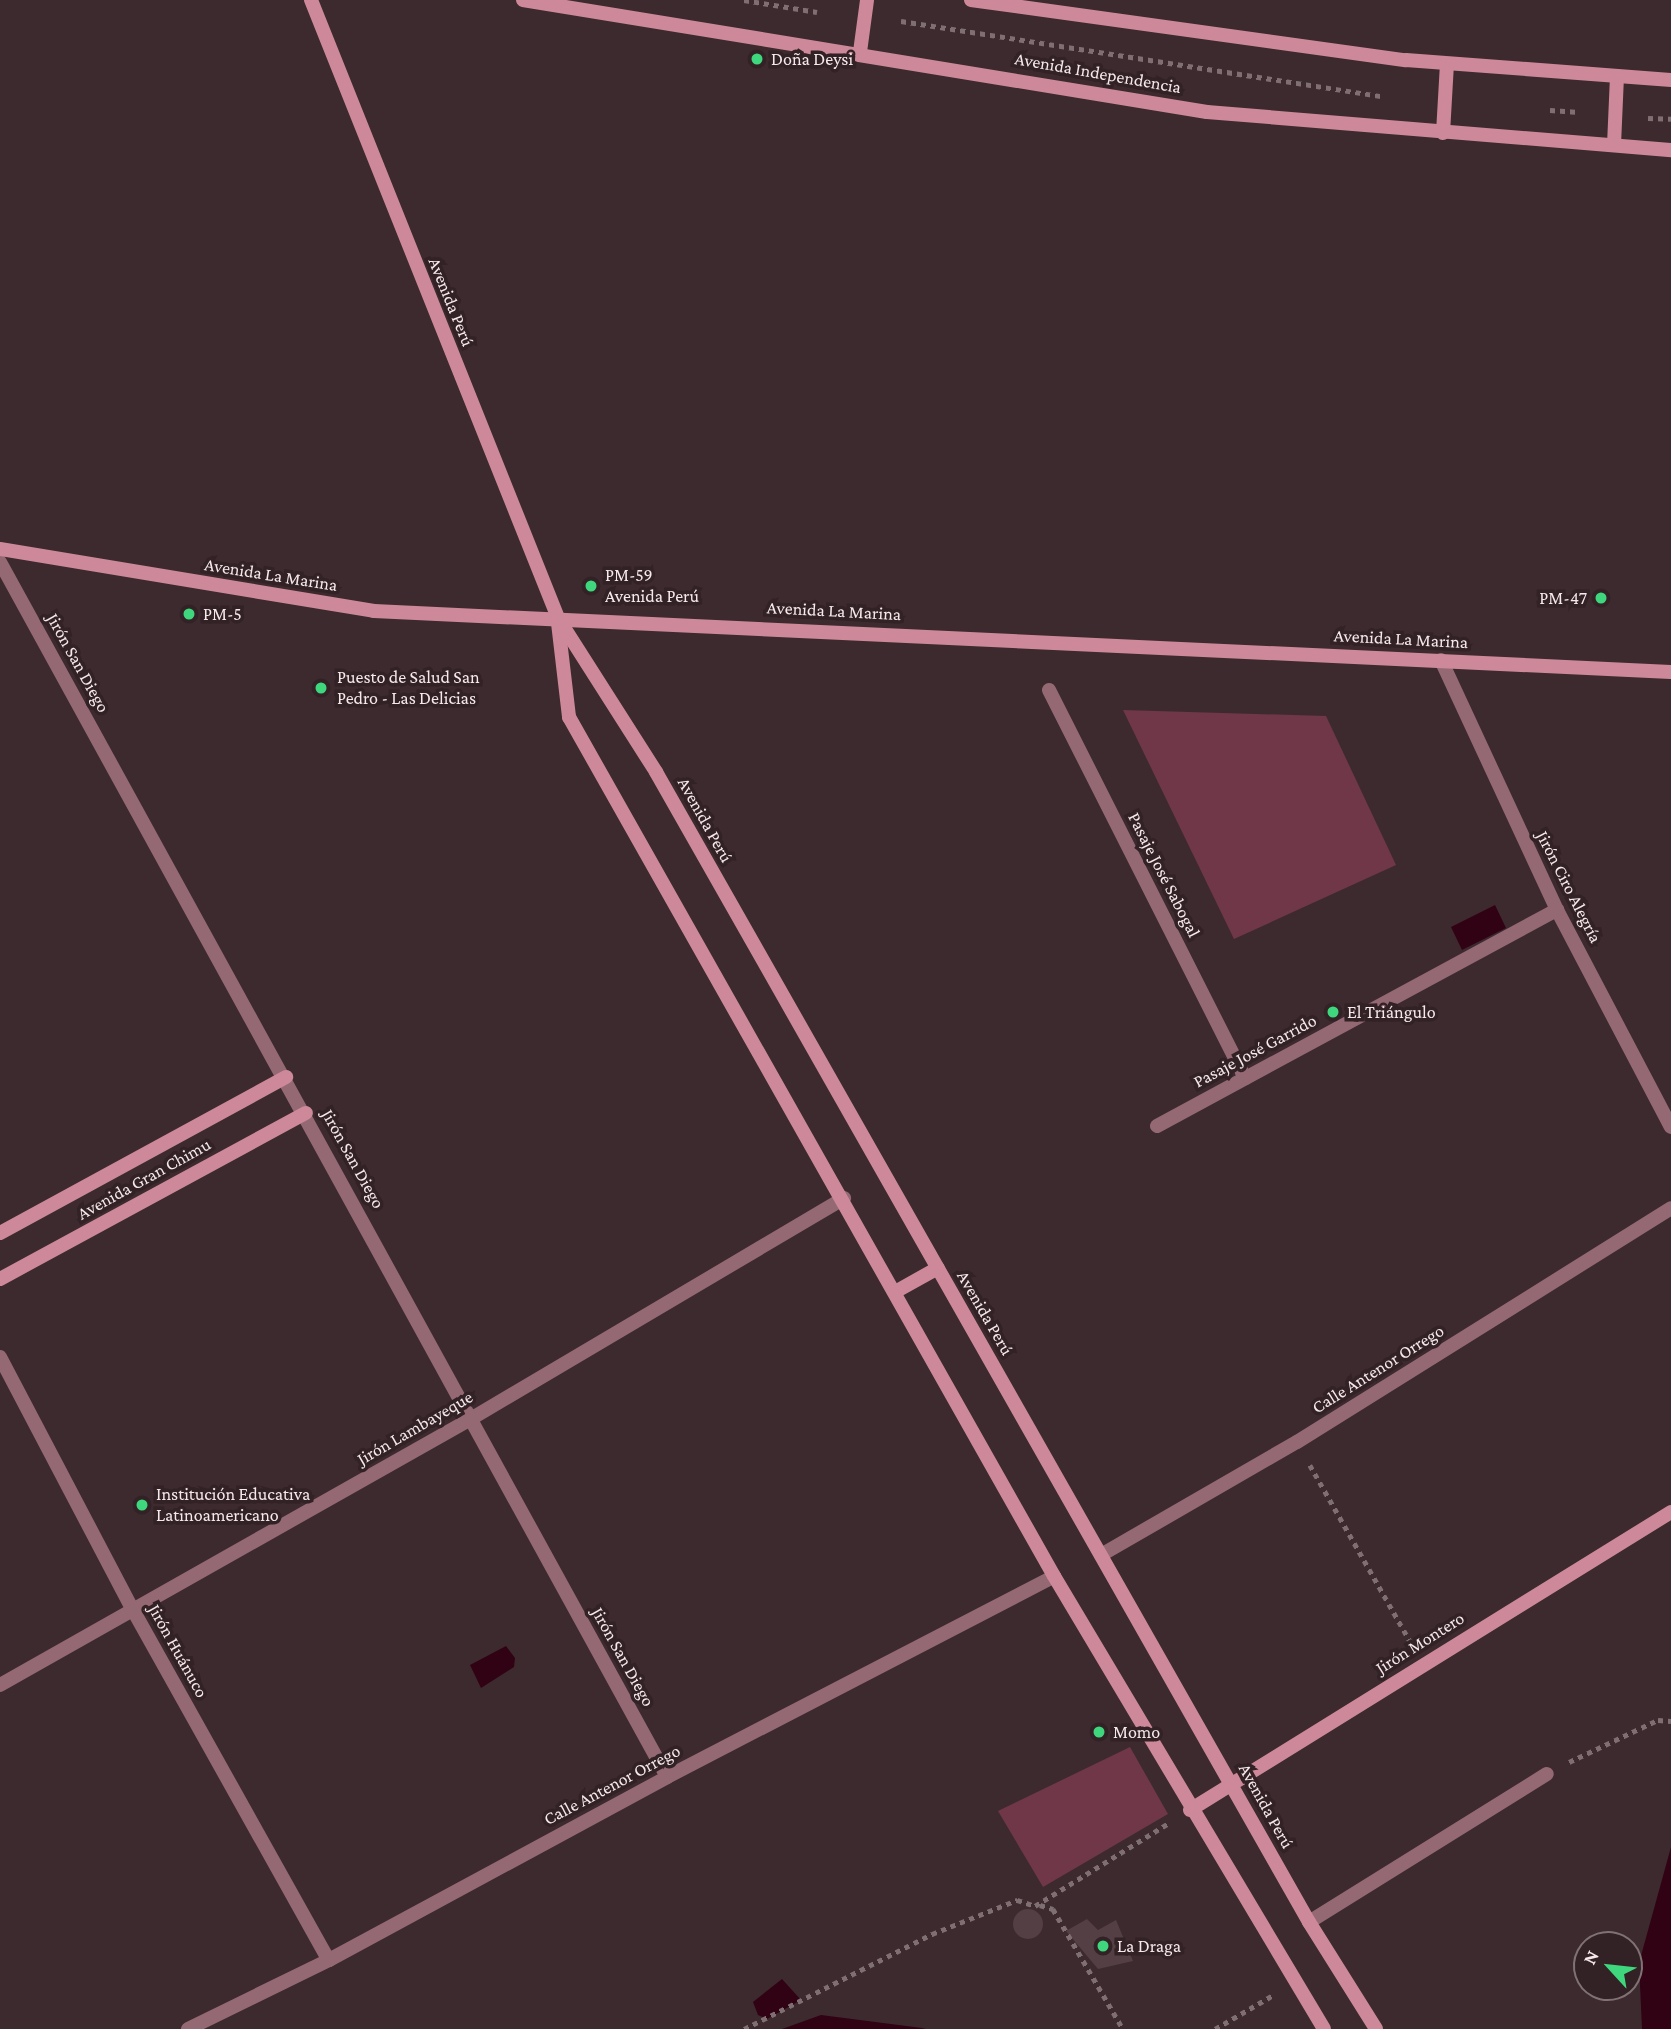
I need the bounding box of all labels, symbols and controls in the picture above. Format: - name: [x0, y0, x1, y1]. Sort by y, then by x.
- place label: Doña Deysi: [771, 48, 853, 70]
- street label: Avenida Independencia: [1013, 48, 1183, 98]
- marker: Doña Deysi: [749, 51, 765, 67]
- street label: Avenida Perú: [423, 254, 479, 350]
- street label: Avenida La Marina: [203, 554, 339, 596]
- place label: PM-59 Avenida Perú: [605, 565, 699, 608]
- marker: PM-59 Avenida Perú: [583, 578, 599, 594]
- place label: PM-47: [1539, 587, 1587, 609]
- marker: PM-47: [1593, 590, 1609, 606]
- street label: Avenida La Marina: [766, 597, 902, 625]
- place label: PM-5: [203, 603, 242, 625]
- marker: PM-5: [181, 606, 197, 622]
- street label: Jirón San Diego: [42, 610, 114, 716]
- street label: Avenida La Marina: [1333, 625, 1469, 653]
- place label: Puesto de Salud San Pedro - Las Delicias: [337, 667, 480, 710]
- marker: Puesto de Salud San Pedro - Las Delicias: [311, 678, 331, 698]
- street label: Avenida Perú: [673, 774, 737, 866]
- street label: Pasaje José Sabogal: [1123, 809, 1205, 941]
- street label: Jirón Ciro Alegría: [1532, 827, 1606, 947]
- place label: El Triángulo: [1347, 1001, 1436, 1023]
- marker: El Triángulo: [1325, 1004, 1341, 1020]
- street label: Pasaje José Garrido: [1190, 1009, 1320, 1093]
- street label: Jirón San Diego: [317, 1106, 389, 1212]
- street label: Avenida Gran Chimu: [73, 1133, 215, 1225]
- street label: Avenida Perú: [952, 1267, 1018, 1359]
- street label: Calle Antenor Orrego: [1308, 1320, 1448, 1418]
- street label: Jirón Lambayeque: [353, 1386, 477, 1470]
- place label: Institución Educativa Latinoamericano: [156, 1484, 310, 1526]
- marker: Institución Educativa Latinoamericano: [134, 1497, 150, 1513]
- street label: Jirón Huánuco: [143, 1601, 213, 1701]
- street label: Jirón San Diego: [587, 1604, 659, 1710]
- street label: Jirón Montero: [1372, 1607, 1468, 1679]
- place label: Momo: [1113, 1721, 1160, 1743]
- marker: Momo: [1091, 1724, 1107, 1740]
- street label: Calle Antenor Orrego: [540, 1740, 684, 1830]
- street label: Avenida Perú: [1234, 1760, 1298, 1852]
- north arrow: [1573, 1931, 1643, 2001]
- place label: La Draga: [1117, 1935, 1181, 1957]
- marker: La Draga: [1095, 1938, 1111, 1954]
- text: N: [1578, 1947, 1603, 1968]

